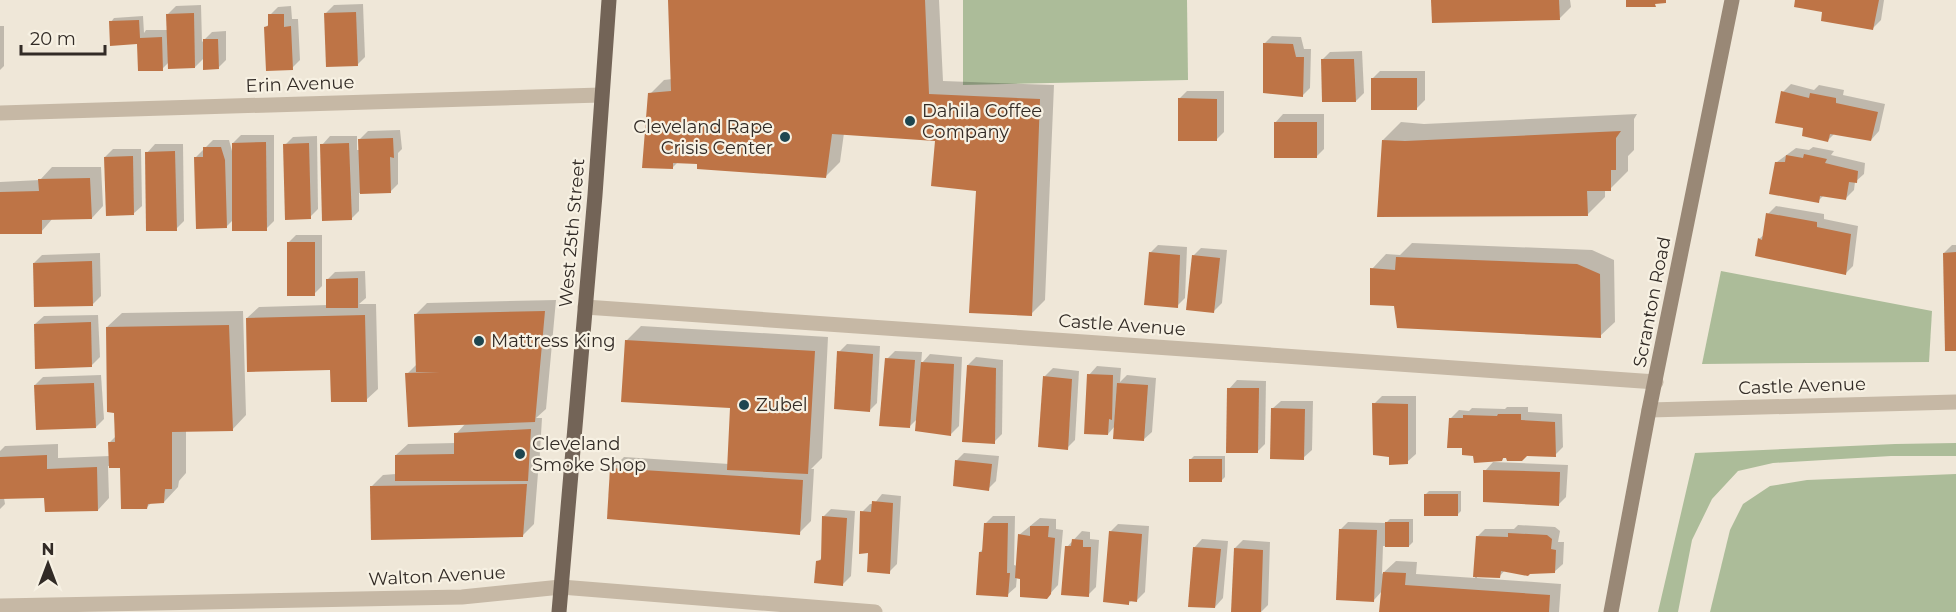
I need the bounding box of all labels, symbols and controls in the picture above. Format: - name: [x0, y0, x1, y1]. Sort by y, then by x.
- scale bar: [21, 18, 105, 56]
- text: 20 m: [30, 28, 76, 50]
- street label: Erin Avenue: [245, 71, 355, 97]
- place label: Dahila Coffee Company: [922, 100, 1042, 143]
- marker: Dahila Coffee Company: [903, 114, 917, 128]
- place label: Cleveland Rape Crisis Center: [633, 116, 773, 159]
- marker: Cleveland Rape Crisis Center: [778, 130, 792, 144]
- street label: West 25th Street: [555, 157, 589, 309]
- street label: Scranton Road: [1629, 235, 1675, 369]
- street label: Castle Avenue: [1058, 310, 1187, 340]
- place label: Mattress King: [491, 330, 615, 352]
- marker: Mattress King: [472, 334, 486, 348]
- street label: Castle Avenue: [1738, 373, 1866, 399]
- place label: Zubel: [756, 394, 808, 416]
- marker: Zubel: [737, 398, 751, 412]
- place label: Cleveland Smoke Shop: [532, 433, 646, 476]
- marker: Cleveland Smoke Shop: [513, 447, 527, 461]
- north arrow: [18, 534, 78, 594]
- text: N: [42, 540, 54, 559]
- street label: Walton Avenue: [368, 561, 506, 591]

